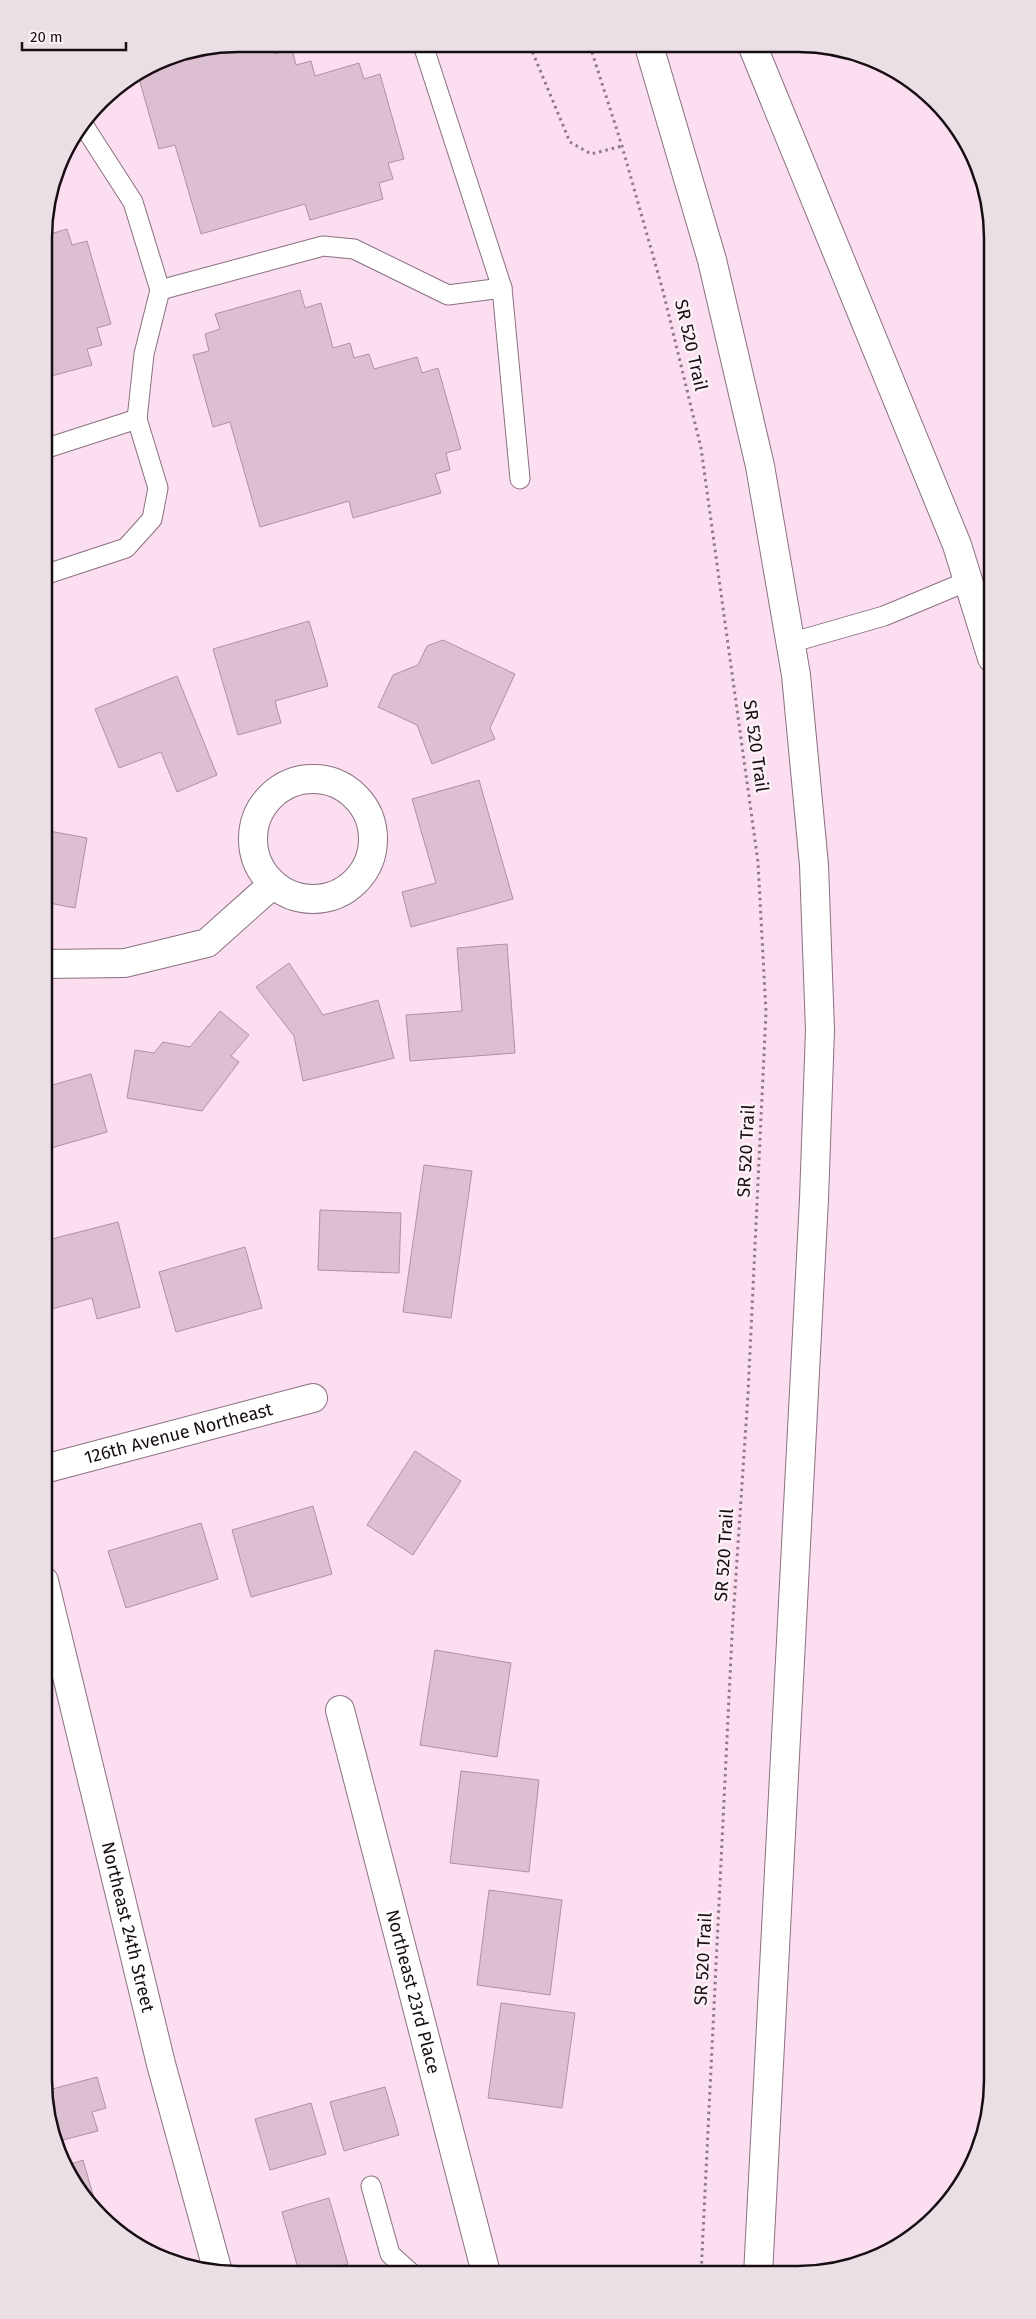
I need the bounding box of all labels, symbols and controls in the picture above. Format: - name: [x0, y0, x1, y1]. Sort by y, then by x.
- scale bar: [22, 20, 126, 52]
- text: 20 m: [30, 28, 63, 46]
- street label: SR 520 Trail: [670, 297, 712, 393]
- street label: SR 520 Trail: [739, 698, 773, 794]
- street label: SR 520 Trail: [733, 1104, 759, 1198]
- street label: 126th Avenue Northeast: [82, 1398, 275, 1469]
- street label: SR 520 Trail: [710, 1508, 738, 1602]
- street label: Northeast 24th Street: [97, 1840, 159, 2015]
- street label: Northeast 23rd Place: [381, 1907, 445, 2076]
- street label: SR 520 Trail: [690, 1912, 716, 2006]

